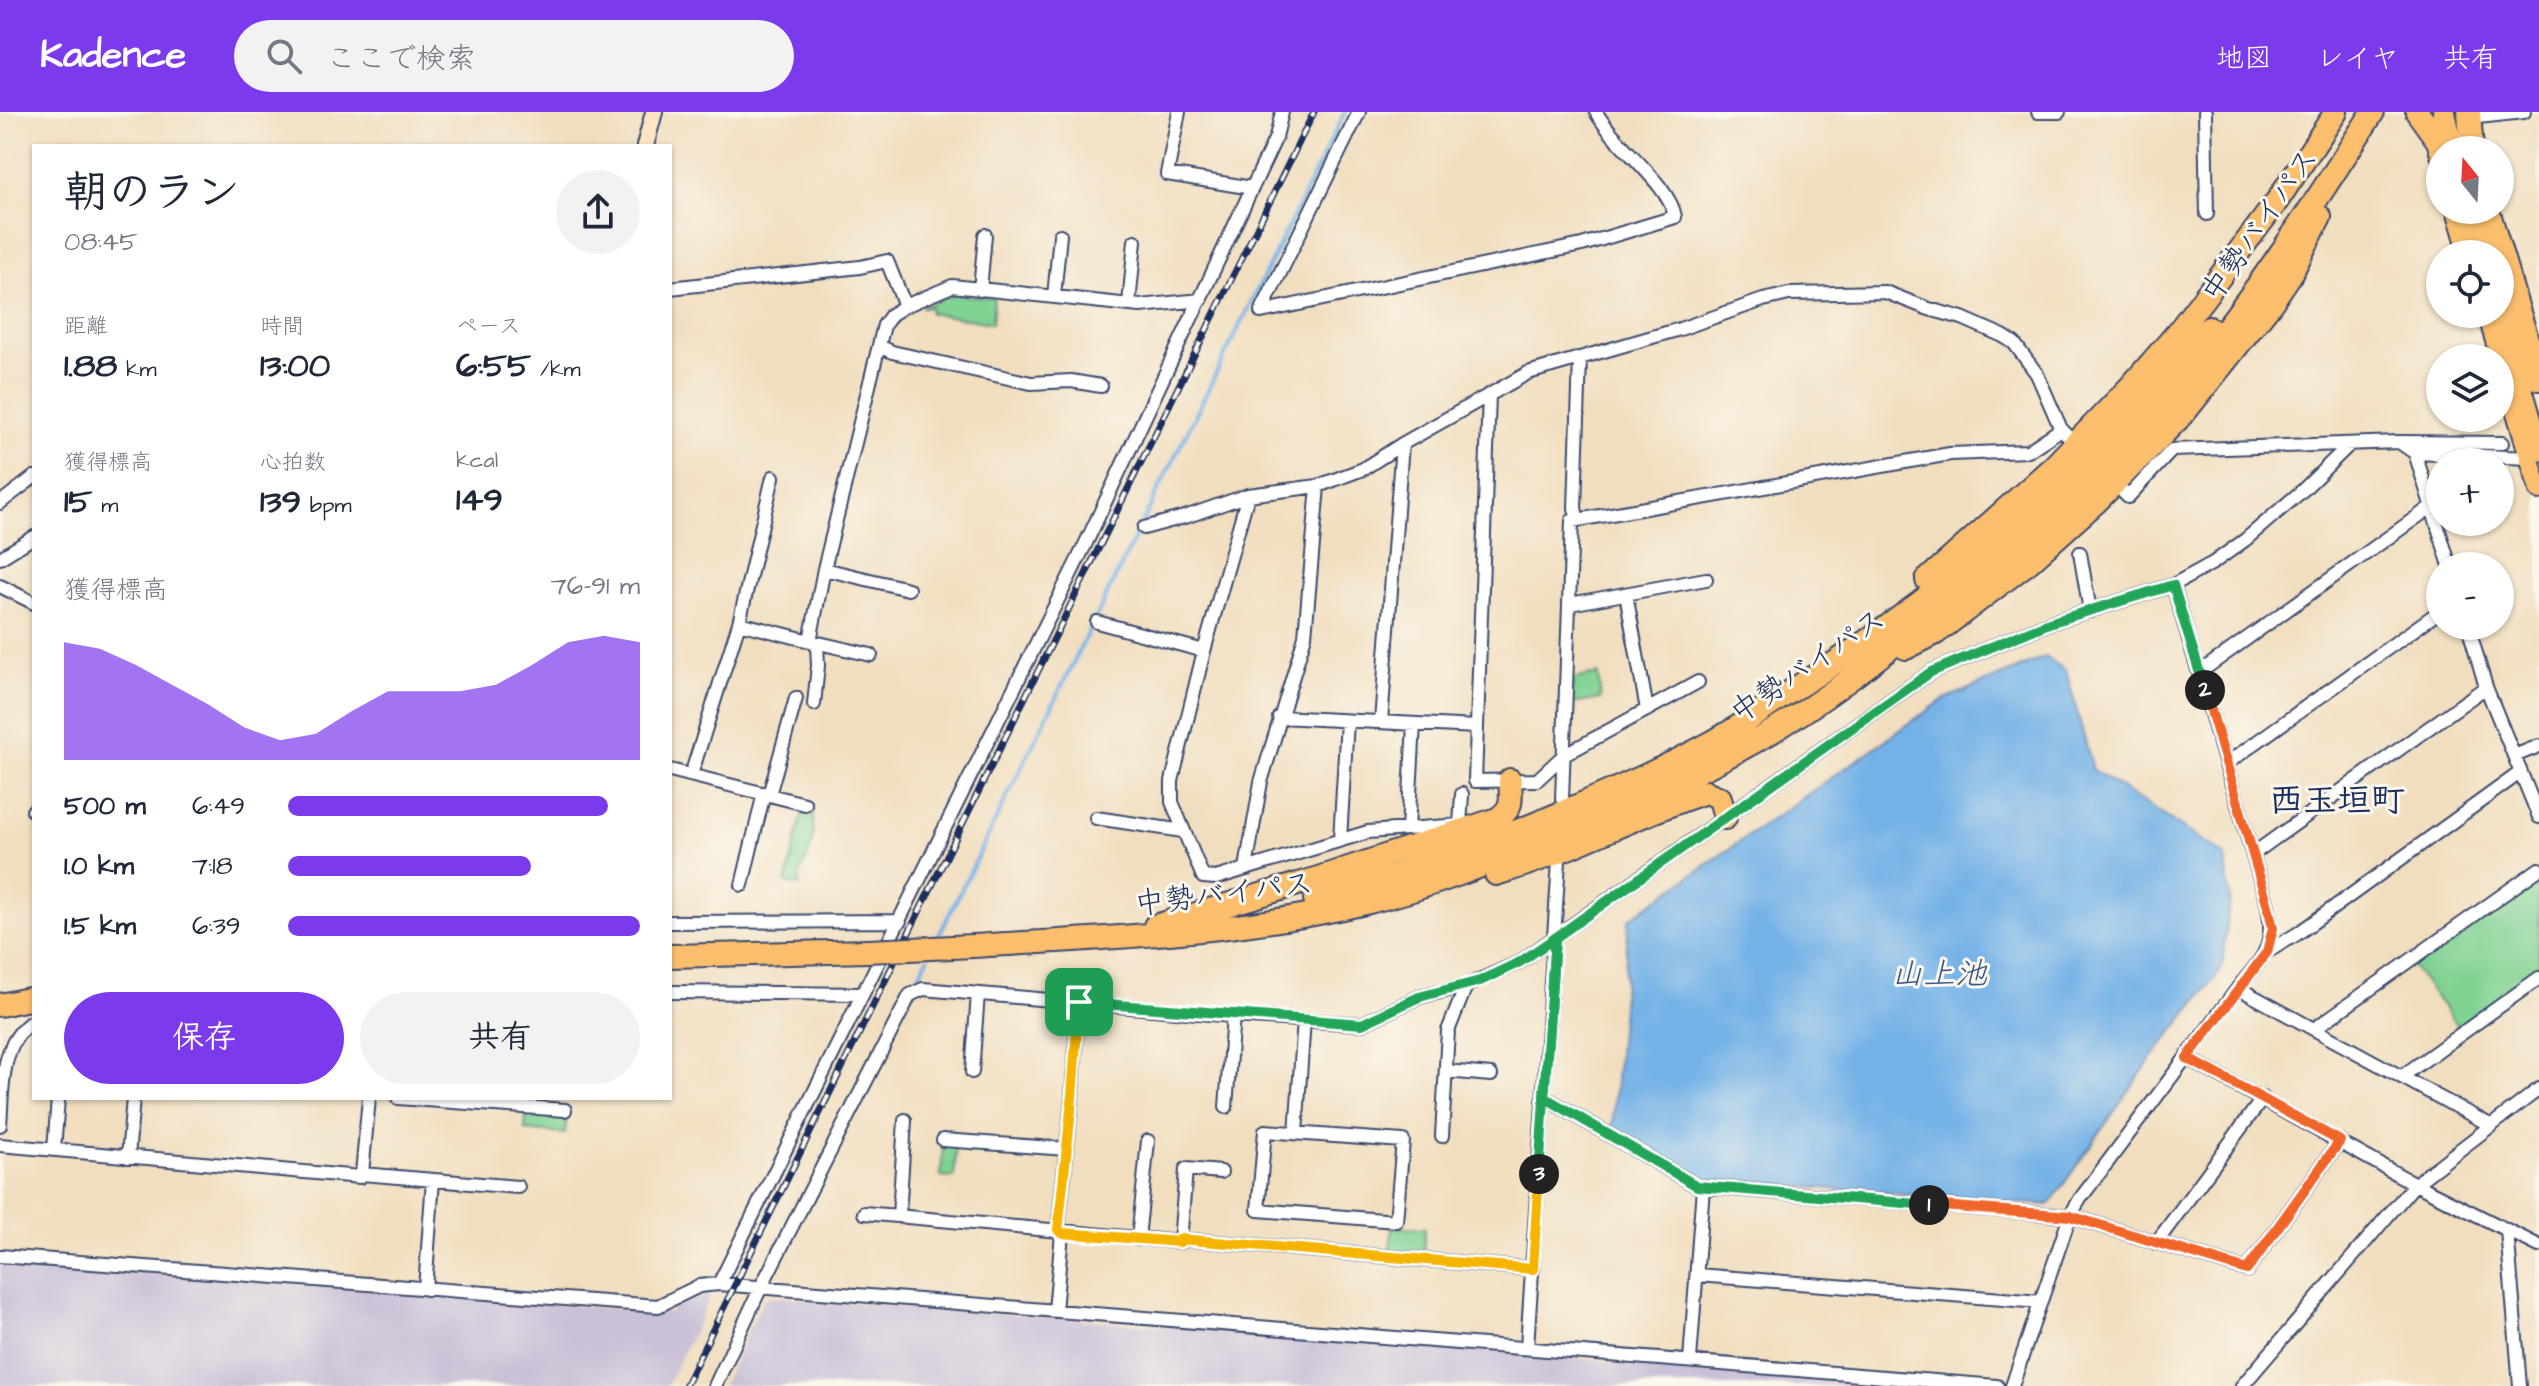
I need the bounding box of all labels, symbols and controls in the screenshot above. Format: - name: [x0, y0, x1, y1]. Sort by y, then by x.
- search box: [234, 20, 794, 92]
- text: Kadence: [40, 30, 186, 82]
- icon: search: [262, 34, 306, 78]
- text: ここで検索: [326, 38, 476, 80]
- text: 地図: [2216, 39, 2272, 78]
- text: レイヤ: [2316, 39, 2399, 78]
- text: 共有: [2443, 39, 2499, 78]
- north arrow: [2426, 136, 2514, 224]
- map controls: [2426, 136, 2514, 640]
- street label: 中勢バイパス: [2191, 139, 2329, 311]
- text: 朝のラン: [64, 163, 240, 224]
- button: share: [556, 170, 640, 254]
- text: 08:45: [64, 224, 138, 260]
- button: locate: [2426, 240, 2514, 328]
- text: 距離: [64, 311, 108, 342]
- text: 時間: [260, 311, 304, 342]
- text: ペース: [456, 311, 521, 342]
- text: 1.88: [64, 342, 117, 390]
- text: 13:00: [260, 342, 330, 390]
- text: 6:55: [456, 342, 531, 390]
- button: layers: [2426, 344, 2514, 432]
- text: km: [117, 354, 157, 385]
- text: /km: [531, 354, 581, 385]
- text: kcal: [456, 445, 498, 476]
- text: 獲得標高: [64, 447, 152, 478]
- text: 心拍数: [260, 447, 326, 478]
- button: +: [2426, 448, 2514, 536]
- text: 149: [456, 476, 503, 524]
- text: 15: [64, 478, 92, 526]
- text: 139: [260, 478, 301, 526]
- text: m: [92, 490, 118, 521]
- text: bpm: [301, 490, 352, 521]
- button: −: [2426, 552, 2514, 640]
- text: 76–91 m: [551, 568, 640, 604]
- text: 獲得標高: [64, 572, 168, 608]
- street label: 中勢バイパス: [1722, 598, 1894, 734]
- pin: 2: [2185, 670, 2225, 710]
- text: 2: [2199, 674, 2211, 705]
- district label: 西玉垣町: [2269, 777, 2405, 825]
- text: 500 m: [64, 788, 146, 824]
- text: 6:49: [192, 788, 245, 824]
- text: 1.0 km: [64, 848, 134, 884]
- text: 7:18: [192, 848, 233, 884]
- street label: 中勢バイパス: [1132, 862, 1316, 926]
- text: 1.5 km: [64, 908, 136, 944]
- text: 6:39: [192, 908, 241, 944]
- water label: 山上池: [1891, 952, 1988, 997]
- pin: [1045, 968, 1113, 1036]
- icon: arrive: [1057, 980, 1101, 1024]
- button: 保存: [64, 992, 344, 1084]
- button: 共有: [360, 992, 640, 1084]
- pin: 3: [1519, 1154, 1559, 1194]
- text: 3: [1533, 1158, 1545, 1189]
- pin: 1: [1909, 1185, 1949, 1225]
- text: 1: [1928, 1189, 1930, 1220]

